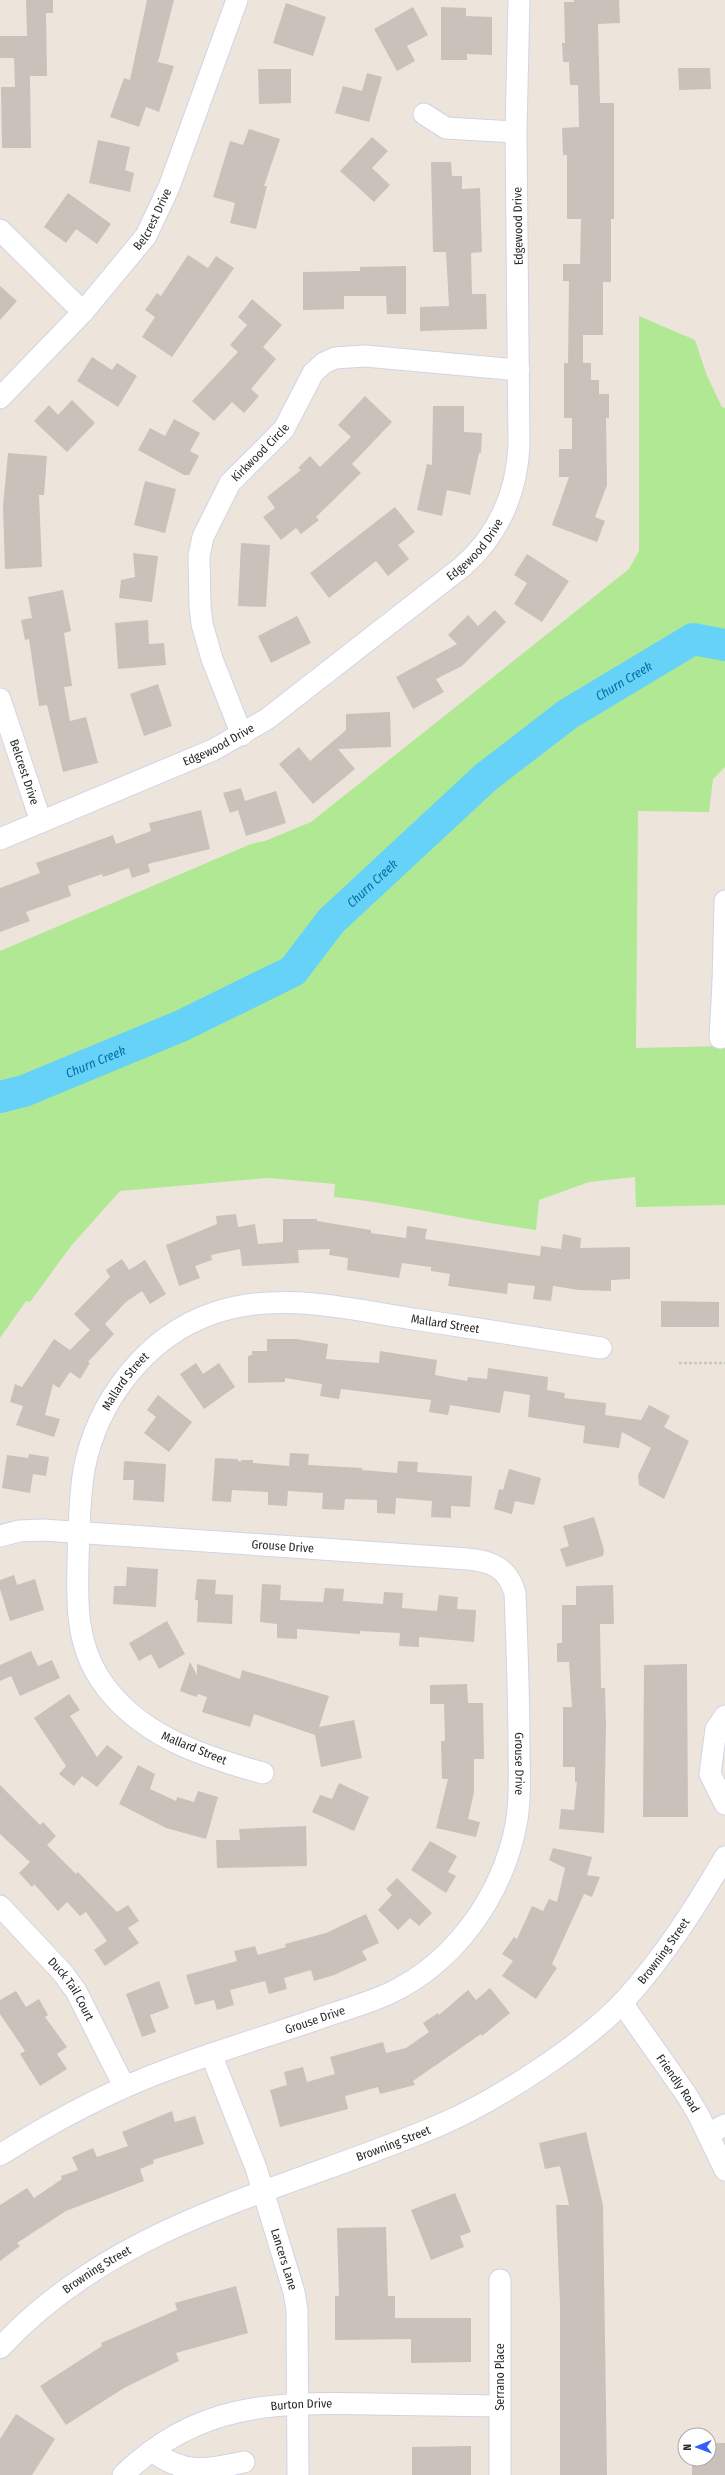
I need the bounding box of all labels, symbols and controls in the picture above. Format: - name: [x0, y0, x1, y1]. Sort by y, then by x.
- street label: Belcrest Drive: [130, 186, 174, 253]
- street label: Edgewood Drive: [510, 187, 526, 265]
- street label: Kirkwood Circle: [229, 422, 292, 484]
- street label: Edgewood Drive: [444, 516, 506, 583]
- water label: Churn Creek: [593, 658, 655, 704]
- street label: Edgewood Drive: [181, 721, 257, 769]
- street label: Belcrest Drive: [7, 738, 42, 807]
- water label: Churn Creek: [344, 856, 401, 911]
- water label: Churn Creek: [63, 1043, 128, 1081]
- street label: Mallard Street: [410, 1312, 480, 1336]
- street label: Mallard Street: [99, 1349, 152, 1413]
- street label: Grouse Drive: [251, 1537, 315, 1555]
- street label: Mallard Street: [159, 1729, 229, 1767]
- street label: Grouse Drive: [512, 1732, 526, 1795]
- street label: Browning Street: [635, 1915, 692, 1987]
- street label: Duck Tail Court: [45, 1955, 97, 2023]
- street label: Grouse Drive: [283, 2003, 347, 2037]
- street label: Friendly Road: [653, 2052, 702, 2115]
- street label: Browning Street: [354, 2123, 433, 2164]
- street label: Lancers Lane: [268, 2227, 300, 2292]
- street label: Browning Street: [60, 2243, 134, 2297]
- street label: Serrano Place: [493, 2343, 507, 2411]
- street label: Burton Drive: [270, 2397, 332, 2413]
- north arrow: [677, 2427, 717, 2467]
- text: N: [681, 2444, 694, 2451]

